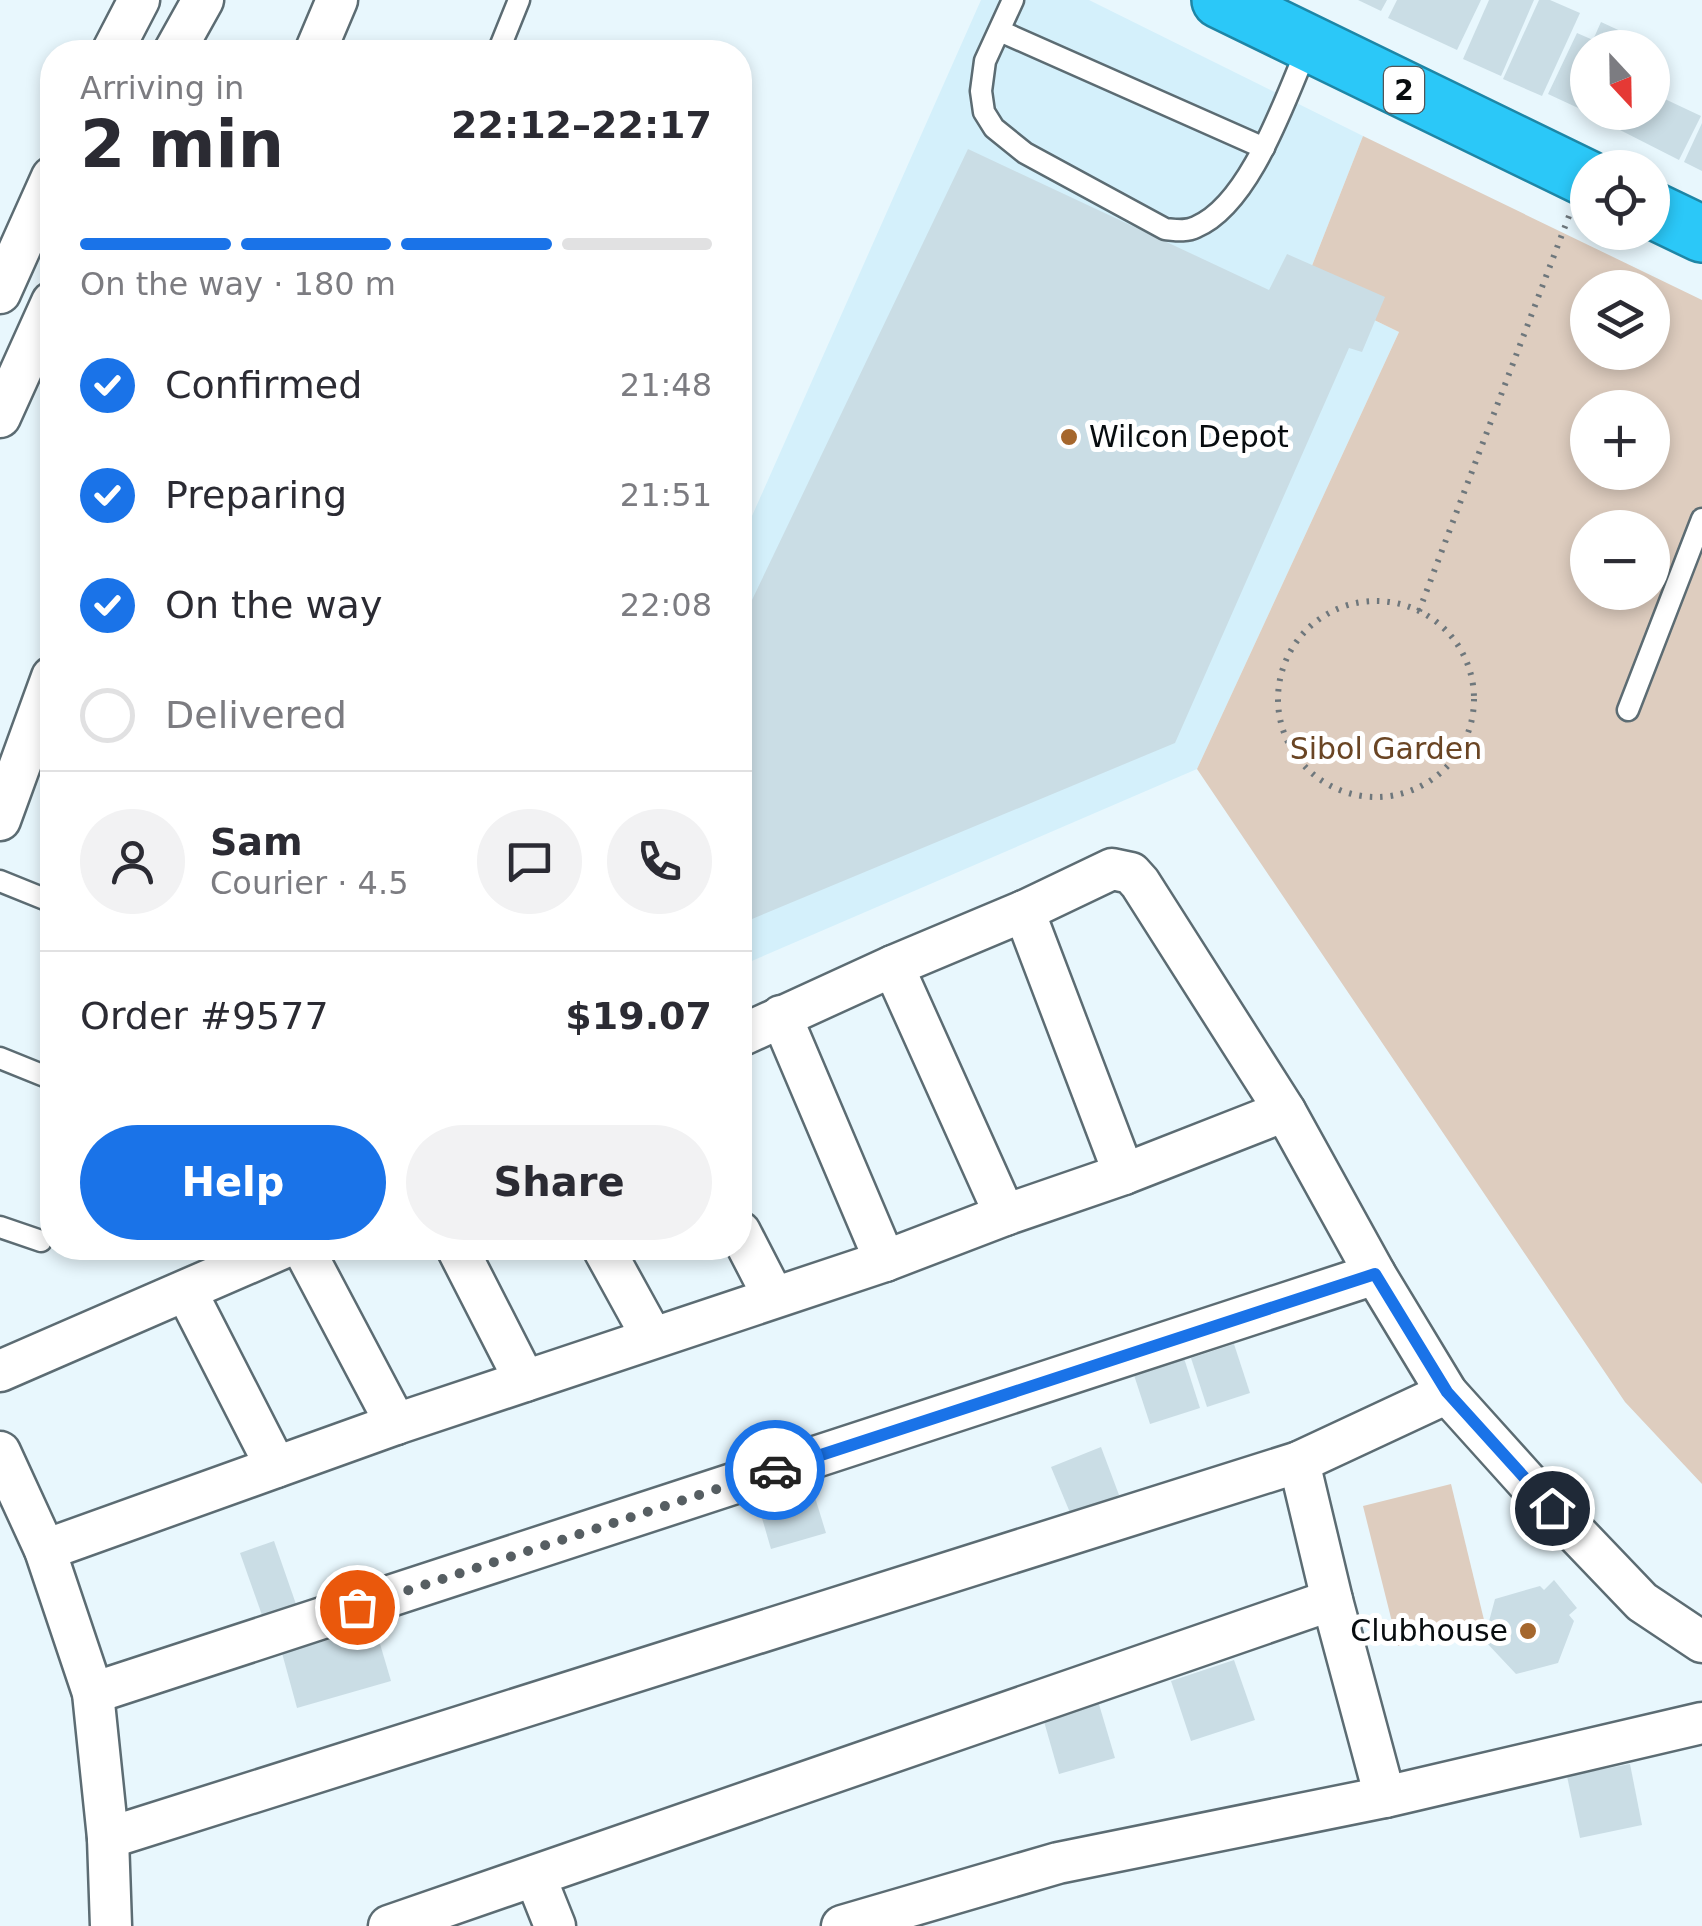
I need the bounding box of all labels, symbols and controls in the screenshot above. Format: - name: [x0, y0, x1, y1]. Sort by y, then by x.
- north arrow: [1570, 30, 1670, 130]
- map controls: [1570, 30, 1670, 610]
- road number: 2: [1384, 67, 1424, 113]
- text: Arriving in: [80, 69, 244, 107]
- text: 22:12–22:17: [451, 103, 712, 147]
- text: 2 min: [80, 107, 284, 182]
- button: locate: [1570, 150, 1670, 250]
- text: On the way · 180 m: [80, 265, 396, 303]
- button: layers: [1570, 270, 1670, 370]
- icon: check: [80, 358, 135, 413]
- text: Confirmed: [165, 363, 362, 407]
- text: 21:48: [620, 366, 712, 404]
- button: +: [1570, 390, 1670, 490]
- place label: Wilcon Depot: [1089, 419, 1289, 454]
- marker: Wilcon Depot: [1058, 426, 1080, 448]
- icon: check: [80, 468, 135, 523]
- text: Preparing: [165, 473, 347, 517]
- text: 21:51: [620, 476, 712, 514]
- button: −: [1570, 510, 1670, 610]
- icon: check: [80, 578, 135, 633]
- text: On the way: [165, 583, 382, 627]
- text: 22:08: [620, 586, 712, 624]
- text: Delivered: [165, 693, 347, 737]
- park label: Sibol Garden: [1290, 731, 1482, 766]
- button: person: [80, 809, 185, 914]
- button: chat: [477, 809, 582, 914]
- button: phone: [607, 809, 712, 914]
- text: Sam: [210, 820, 303, 864]
- text: Courier · 4.5: [210, 864, 409, 902]
- text: Order #9577: [80, 994, 329, 1038]
- text: $19.07: [565, 994, 712, 1038]
- button: Help: [80, 1125, 386, 1240]
- button: Share: [406, 1125, 712, 1240]
- courier: [725, 1420, 825, 1520]
- icon: car: [748, 1443, 803, 1498]
- pin: [1510, 1466, 1595, 1551]
- icon: home: [1525, 1481, 1580, 1536]
- pin: [315, 1565, 400, 1650]
- icon: bag: [330, 1580, 385, 1635]
- place label: Clubhouse: [1350, 1613, 1508, 1648]
- marker: Clubhouse: [1517, 1620, 1539, 1642]

